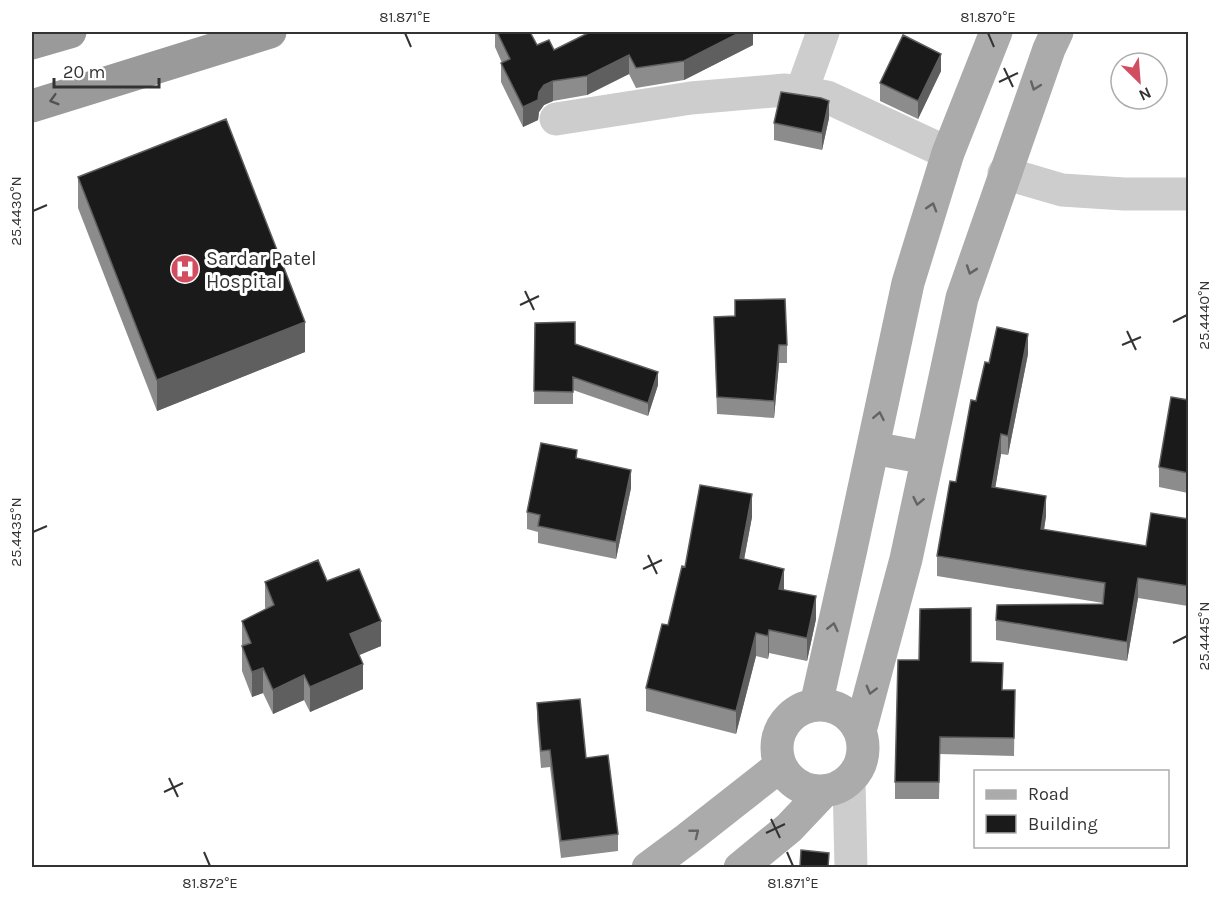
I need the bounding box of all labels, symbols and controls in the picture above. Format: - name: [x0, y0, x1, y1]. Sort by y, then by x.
- text: 81.871°E: [379, 8, 431, 26]
- text: 81.870°E: [960, 8, 1016, 26]
- scale bar: [54, 51, 159, 89]
- north arrow: [1109, 51, 1169, 111]
- text: 20 m: [63, 61, 105, 83]
- one-way arrow: [1030, 80, 1043, 91]
- text: N: [1136, 83, 1154, 105]
- one-way arrow: [49, 93, 60, 105]
- text: 25.4430°N: [7, 176, 25, 246]
- one-way arrow: [925, 202, 937, 213]
- place label: Sardar Patel Hospital: [206, 247, 317, 293]
- hospital icon: Sardar Patel Hospital: [169, 253, 201, 285]
- one-way arrow: [966, 264, 979, 275]
- text: 25.4440°N: [1195, 280, 1213, 350]
- one-way arrow: [872, 412, 885, 422]
- one-way arrow: [912, 495, 925, 505]
- text: 25.4435°N: [7, 497, 25, 567]
- text: 25.4445°N: [1195, 602, 1213, 670]
- one-way arrow: [826, 623, 839, 633]
- one-way arrow: [865, 684, 878, 694]
- legend: [974, 770, 1169, 848]
- text: Road: [1028, 783, 1069, 805]
- text: Building: [1028, 813, 1098, 835]
- one-way arrow: [688, 829, 699, 840]
- text: 81.872°E: [182, 874, 238, 892]
- text: 81.871°E: [767, 874, 819, 892]

